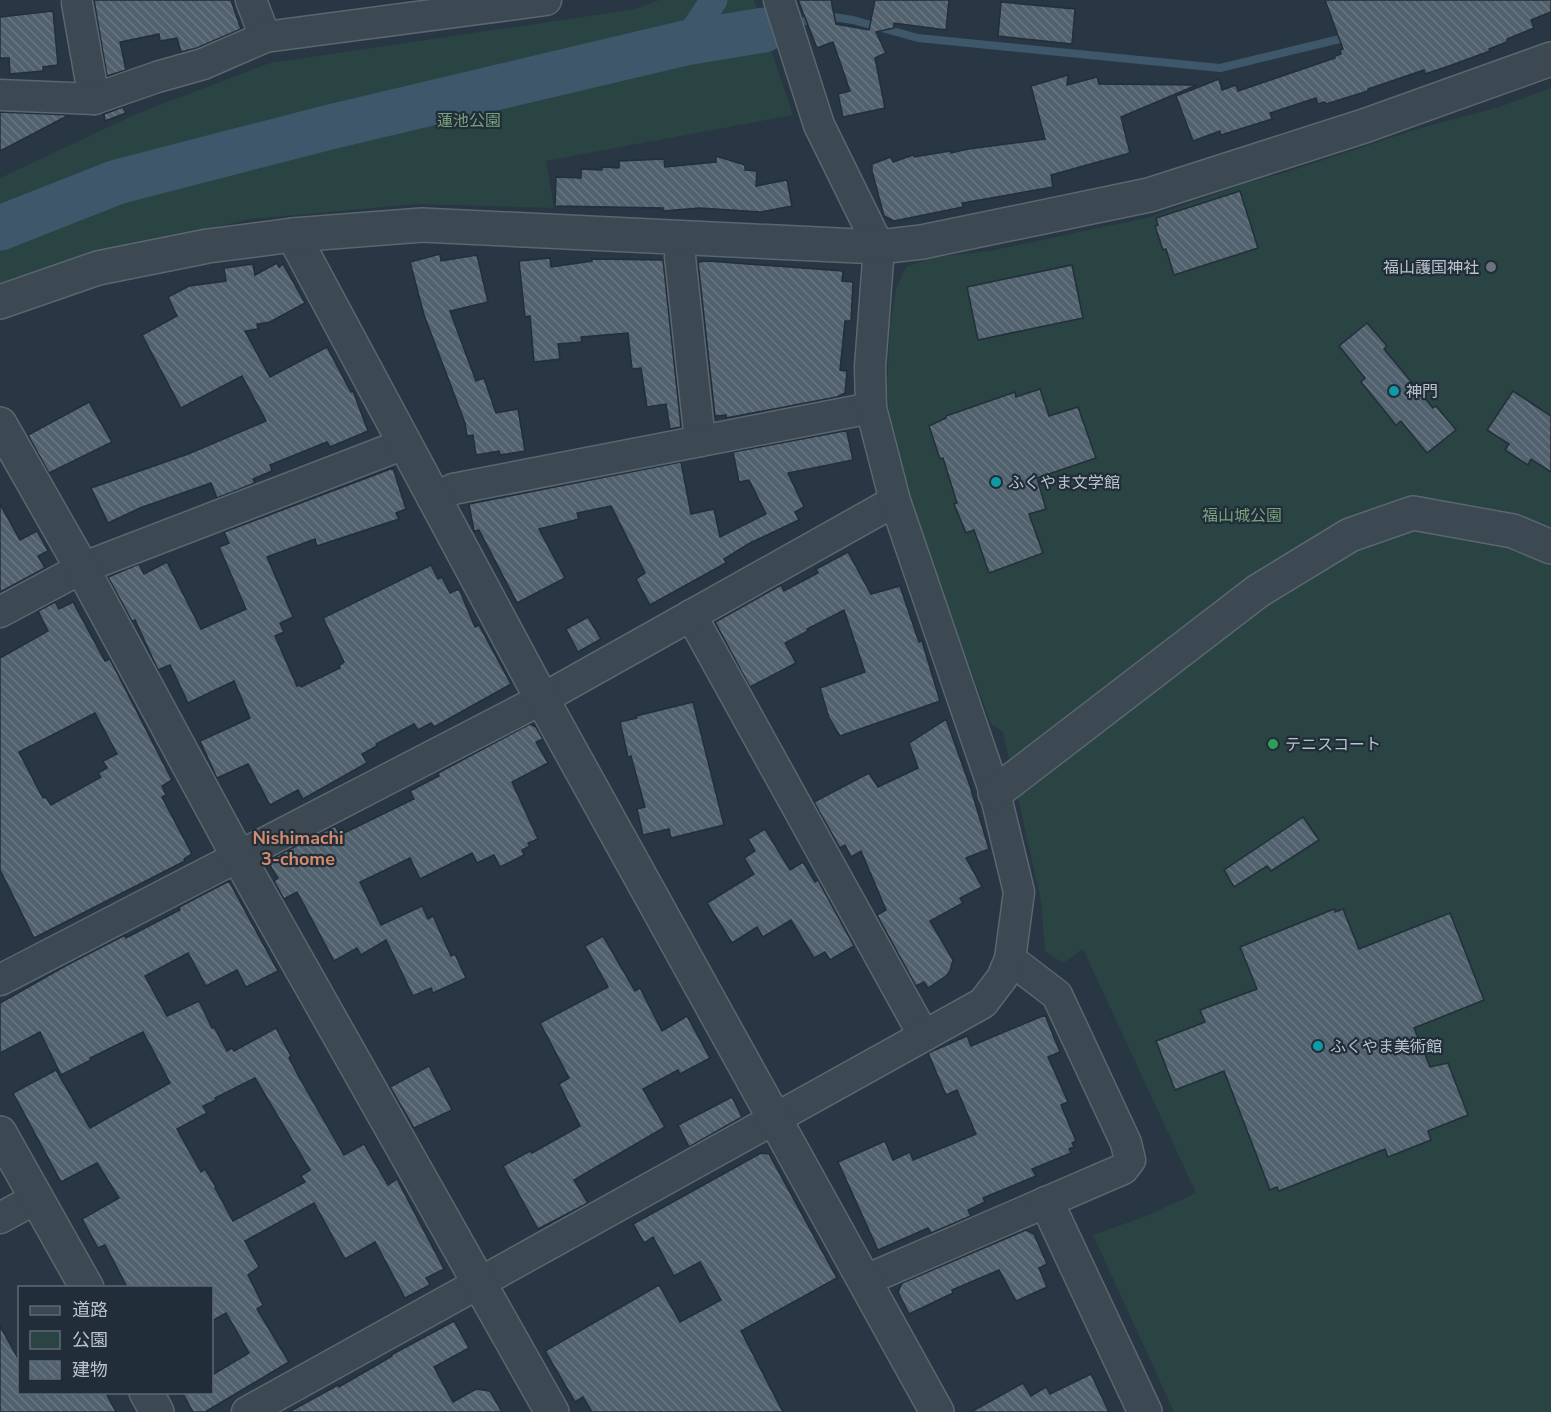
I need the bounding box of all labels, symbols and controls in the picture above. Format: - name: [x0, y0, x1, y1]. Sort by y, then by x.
- park label: 蓮池公園: [437, 110, 501, 132]
- place label: 福山護国神社: [1383, 257, 1479, 279]
- marker: 福山護国神社: [1484, 260, 1498, 274]
- place label: 神門: [1406, 381, 1438, 403]
- marker: 神門: [1387, 384, 1401, 398]
- place label: ふくやま文学館: [1008, 472, 1120, 494]
- marker: ふくやま文学館: [989, 475, 1003, 489]
- park label: 福山城公園: [1202, 505, 1282, 527]
- place label: テニスコート: [1285, 734, 1381, 756]
- marker: テニスコート: [1266, 737, 1280, 751]
- district label: Nishimachi 3-chome: [252, 826, 344, 871]
- place label: ふくやま美術館: [1330, 1036, 1442, 1058]
- marker: ふくやま美術館: [1311, 1039, 1325, 1053]
- legend: [18, 1286, 213, 1394]
- text: 道路: [72, 1298, 108, 1322]
- text: 公園: [72, 1328, 108, 1352]
- text: 建物: [72, 1358, 108, 1382]

